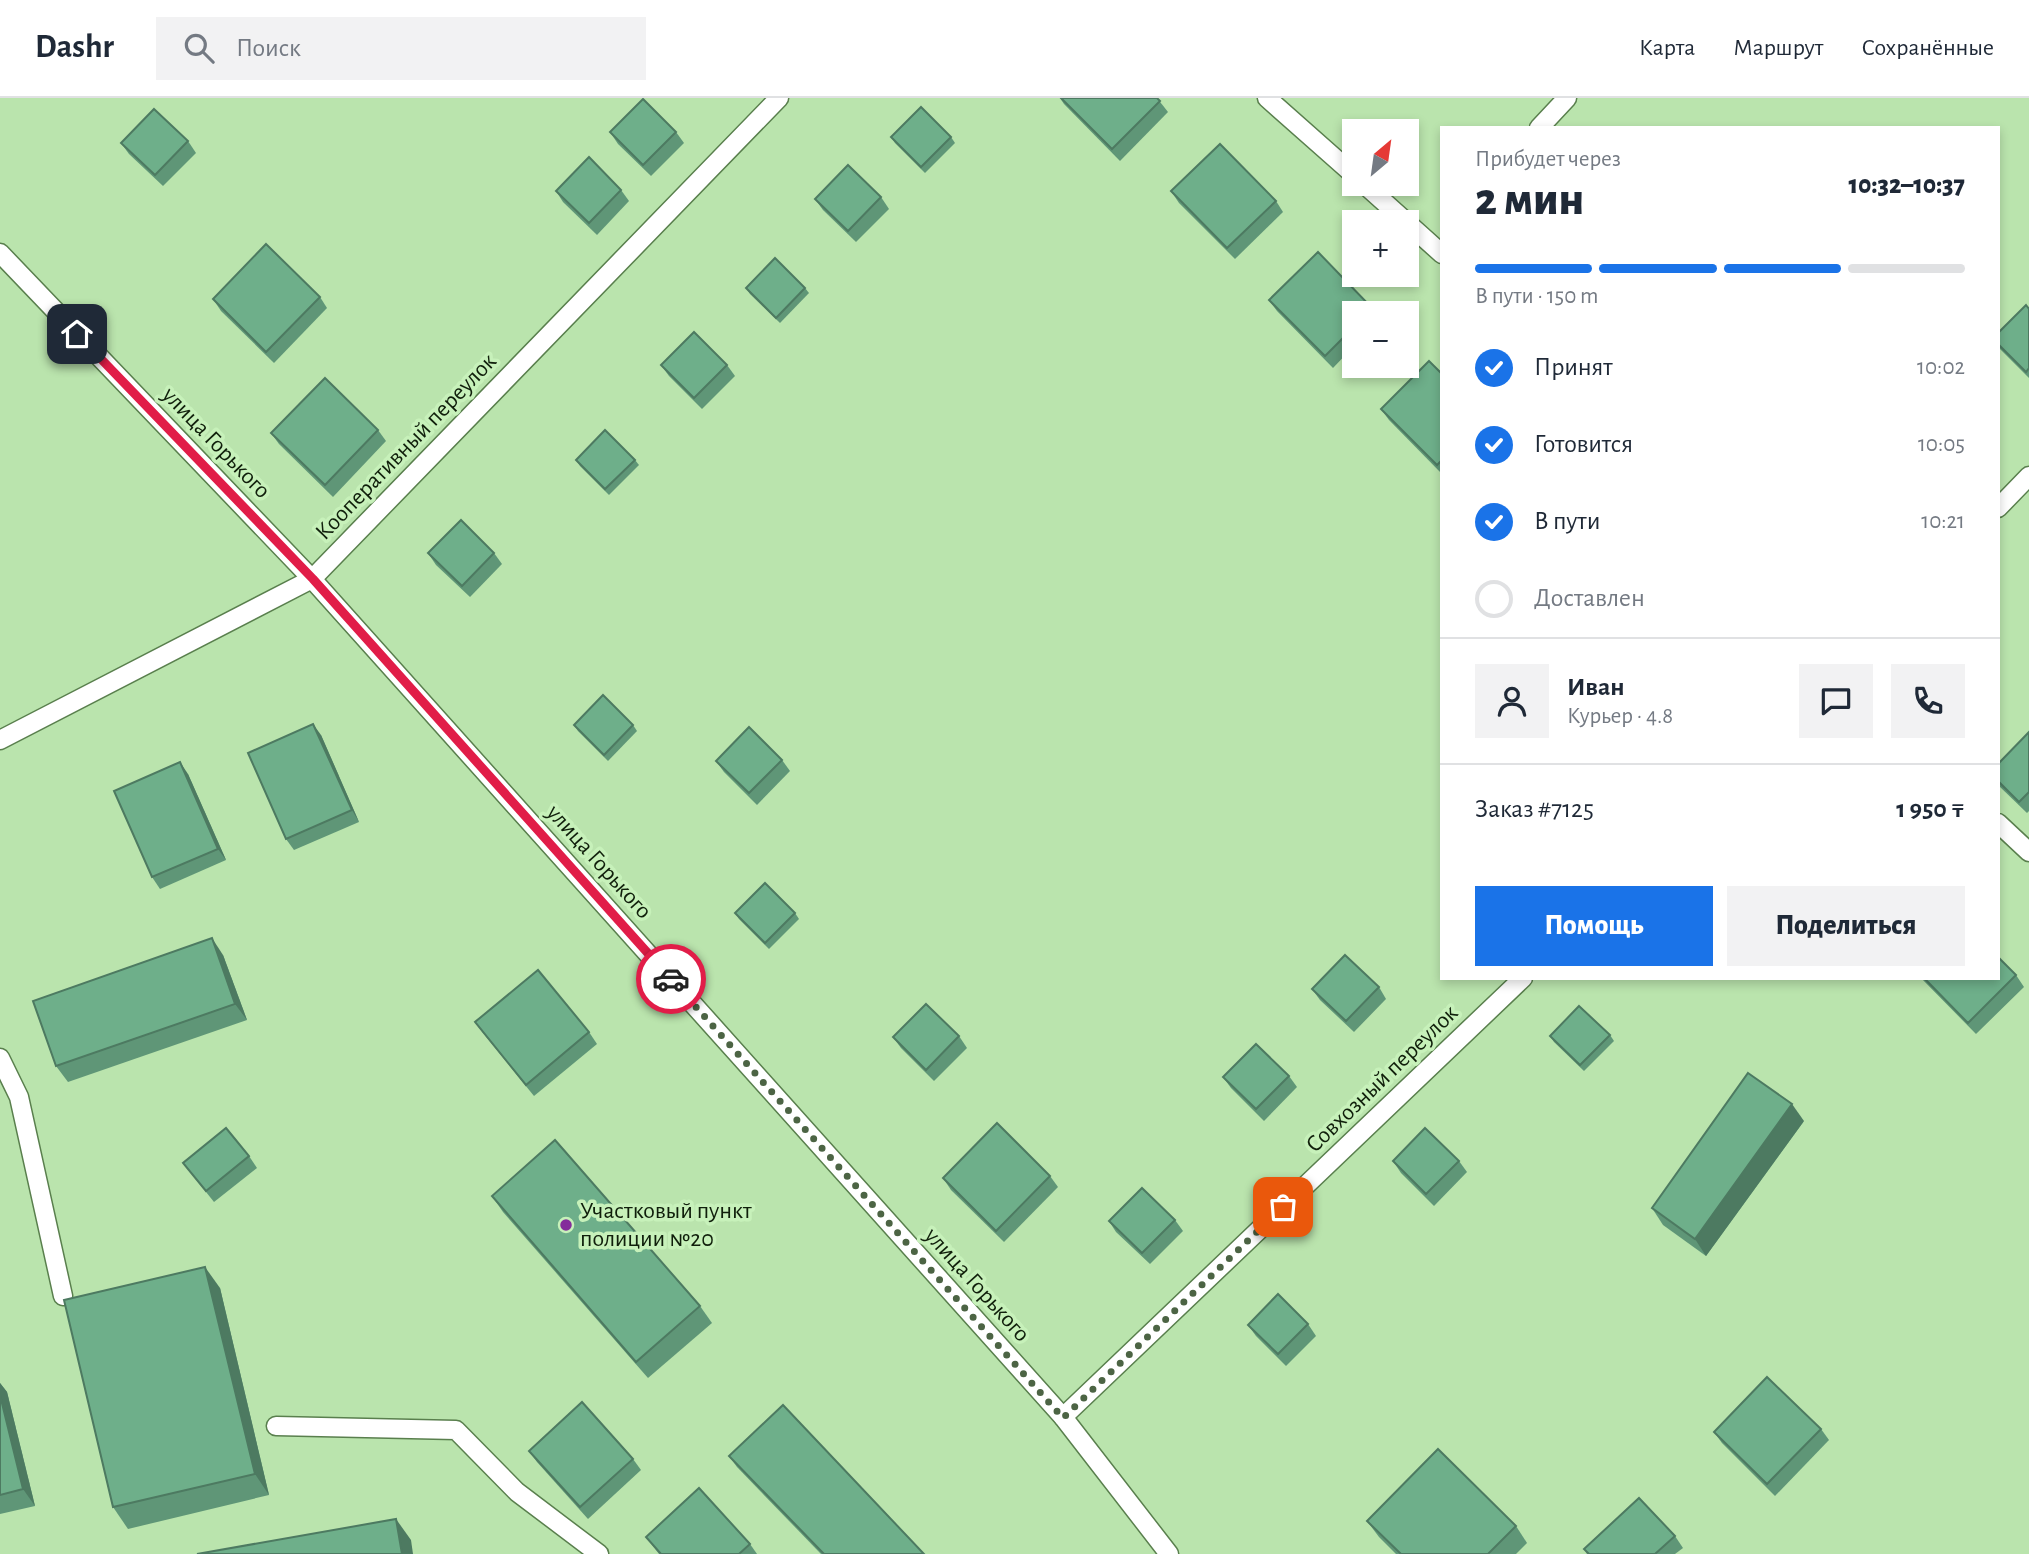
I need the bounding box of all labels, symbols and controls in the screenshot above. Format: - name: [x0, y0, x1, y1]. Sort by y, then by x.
- search box: [156, 17, 646, 80]
- icon: search: [180, 29, 218, 67]
- text: Dashr: [35, 31, 114, 64]
- text: Поиск: [236, 35, 301, 61]
- text: Карта: [1639, 36, 1695, 60]
- text: Маршрут: [1733, 36, 1823, 60]
- text: Сохранённые: [1861, 36, 1994, 60]
- north arrow: [1342, 119, 1419, 196]
- map controls: [1342, 119, 1419, 378]
- text: Прибудет через: [1475, 148, 1621, 171]
- text: 10:32–10:37: [1849, 172, 1965, 198]
- text: 2 мин: [1475, 177, 1584, 223]
- button: +: [1342, 210, 1419, 287]
- text: В пути · 150 m: [1475, 285, 1599, 308]
- button: −: [1342, 301, 1419, 378]
- pin: [47, 304, 107, 364]
- icon: home: [58, 315, 96, 353]
- street label: Кооперативный переулок: [311, 349, 501, 545]
- icon: check: [1475, 349, 1513, 387]
- text: Принят: [1534, 354, 1613, 380]
- text: 10:02: [1917, 356, 1965, 379]
- street label: улица Горького: [157, 382, 275, 503]
- icon: check: [1475, 426, 1513, 464]
- text: Готовится: [1534, 431, 1633, 457]
- text: 10:05: [1918, 433, 1965, 456]
- icon: check: [1475, 503, 1513, 541]
- text: В пути: [1534, 508, 1600, 534]
- text: 10:21: [1921, 510, 1965, 533]
- text: Доставлен: [1534, 585, 1645, 611]
- button: person: [1475, 664, 1549, 738]
- button: chat: [1799, 664, 1873, 738]
- button: phone: [1891, 664, 1965, 738]
- text: Иван: [1567, 674, 1625, 700]
- text: Курьер · 4.8: [1567, 705, 1673, 728]
- text: Заказ #7125: [1475, 796, 1594, 822]
- text: 1 950 ₸: [1896, 796, 1965, 822]
- street label: улица Горького: [541, 800, 656, 924]
- button: Помощь: [1475, 886, 1713, 966]
- button: Поделиться: [1727, 886, 1965, 966]
- courier: [636, 944, 706, 1014]
- icon: car: [652, 960, 690, 998]
- street label: Совхозный переулок: [1302, 1001, 1462, 1157]
- pin: [1253, 1177, 1313, 1237]
- icon: bag: [1264, 1188, 1302, 1226]
- place label: Участковый пункт полиции №20: [580, 1199, 752, 1251]
- marker: Участковый пункт полиции №20: [558, 1217, 574, 1233]
- street label: улица Горького: [919, 1223, 1034, 1347]

